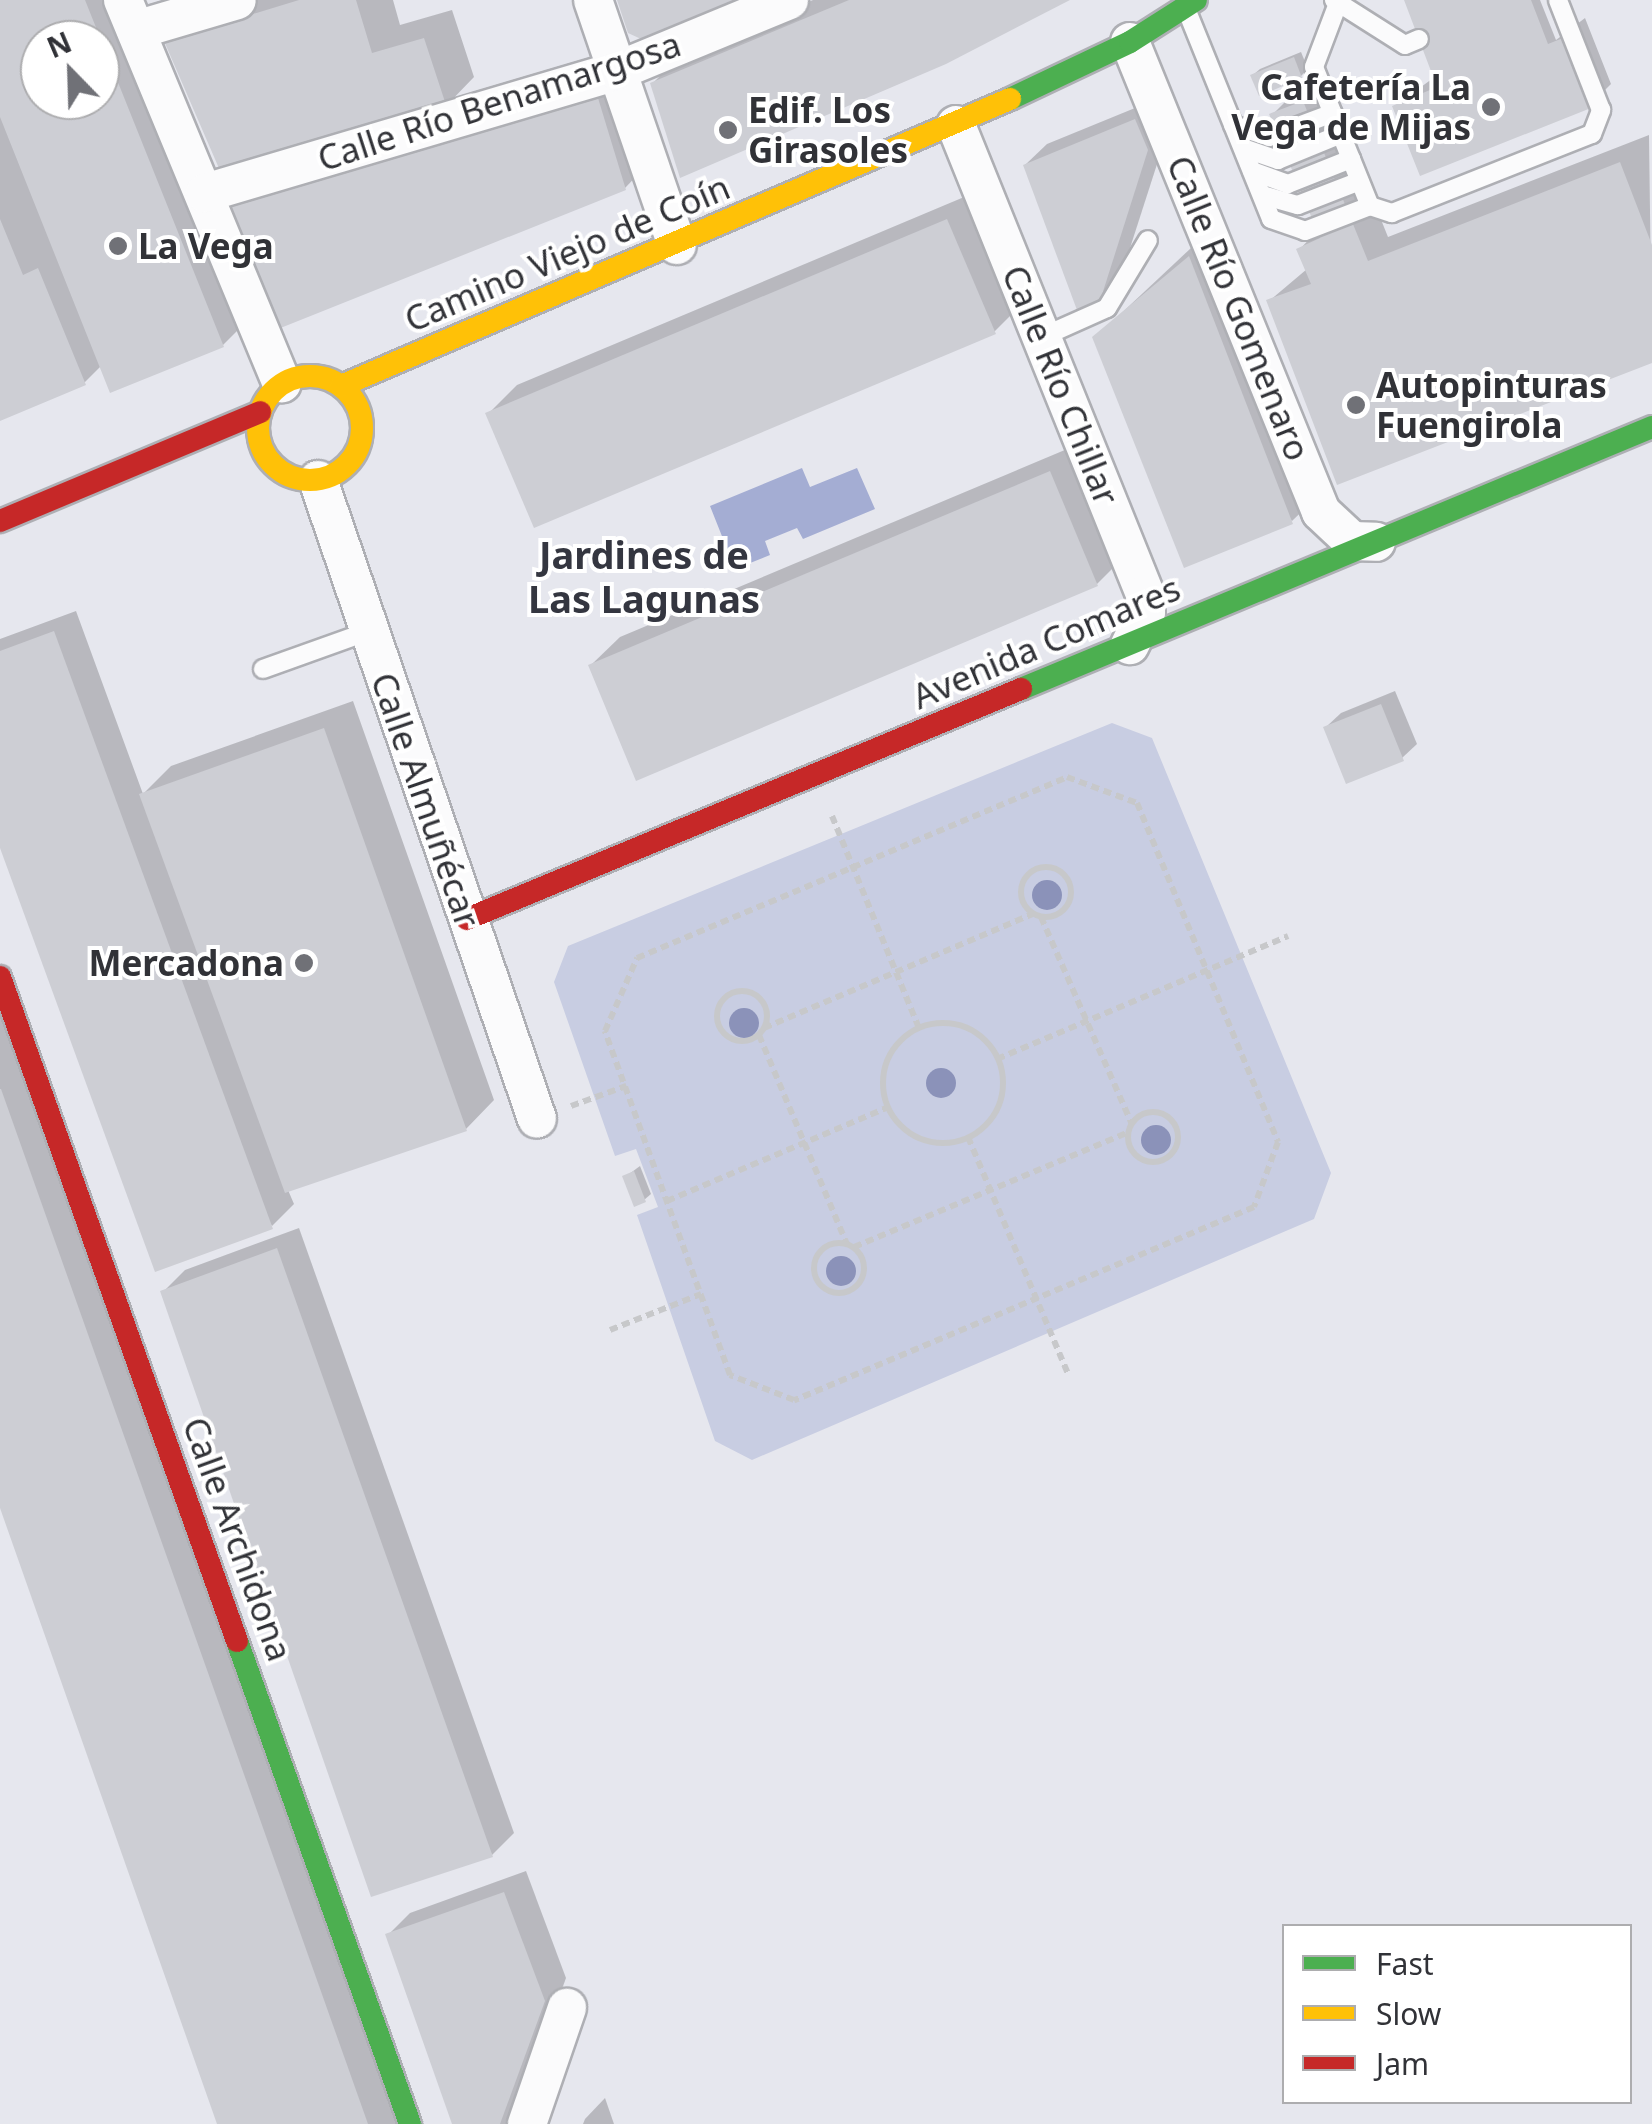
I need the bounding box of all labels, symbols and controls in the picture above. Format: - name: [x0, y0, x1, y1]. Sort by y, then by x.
- north arrow: [20, 20, 120, 120]
- text: N: [41, 22, 77, 66]
- street label: Calle Río Benamargosa: [312, 22, 686, 180]
- place label: Cafetería La Vega de Mijas: [1231, 66, 1471, 148]
- place label: Edif. Los Girasoles: [748, 89, 908, 171]
- marker: Cafetería La Vega de Mijas: [1480, 96, 1502, 118]
- marker: Edif. Los Girasoles: [717, 119, 739, 141]
- street label: Calle Río Gomenaro: [1159, 149, 1319, 467]
- street label: Camino Viejo de Coín: [398, 166, 736, 340]
- place label: La Vega: [138, 225, 274, 267]
- marker: La Vega: [107, 235, 129, 257]
- street label: Calle Río Chillar: [994, 259, 1128, 511]
- place label: Autopinturas Fuengirola: [1376, 364, 1607, 446]
- marker: Autopinturas Fuengirola: [1345, 394, 1367, 416]
- district label: Jardines de Las Lagunas: [528, 532, 760, 622]
- street label: Avenida Comares: [906, 567, 1186, 717]
- street label: Calle Almuñécar: [363, 667, 489, 933]
- place label: Mercadona: [88, 942, 284, 984]
- marker: Mercadona: [293, 952, 315, 974]
- street label: Calle Archidona: [174, 1411, 302, 1667]
- legend: [1282, 1924, 1632, 2104]
- text: Fast: [1376, 1943, 1434, 1984]
- text: Slow: [1376, 1993, 1441, 2034]
- text: Jam: [1376, 2043, 1429, 2084]

